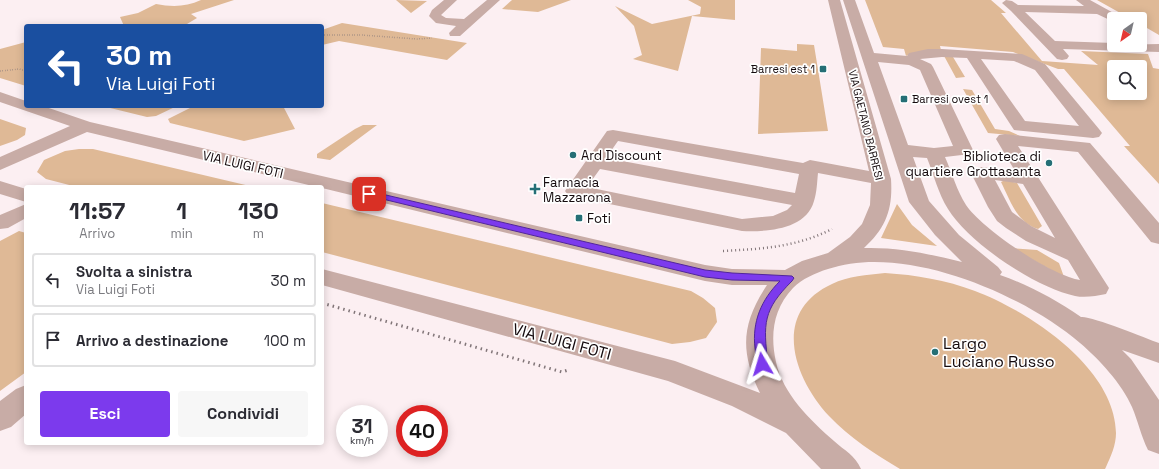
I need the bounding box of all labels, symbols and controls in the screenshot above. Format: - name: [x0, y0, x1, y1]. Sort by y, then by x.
- north arrow: [1107, 12, 1147, 52]
- map controls: [1107, 12, 1147, 100]
- text: 30 m: [106, 37, 172, 73]
- icon: left: [40, 40, 92, 92]
- button: search: [1107, 60, 1147, 100]
- place label: Barresi est 1: [751, 62, 815, 76]
- marker: Barresi est 1: [818, 64, 828, 74]
- street label: VIA GAETANO BARRESI: [846, 68, 886, 182]
- text: Via Luigi Foti: [106, 72, 215, 95]
- place label: Barresi ovest 1: [912, 92, 988, 106]
- marker: Barresi ovest 1: [899, 94, 909, 104]
- street label: VIA LUIGI FOTI: [201, 147, 285, 182]
- place label: Ard Discount: [581, 147, 662, 164]
- place label: Biblioteca di quartiere Grottasanta: [905, 148, 1042, 180]
- marker: Ard Discount: [568, 150, 578, 160]
- marker: Biblioteca di quartiere Grottasanta: [1044, 158, 1054, 168]
- place label: Farmacia Mazzarona: [543, 174, 611, 206]
- pin: [352, 177, 386, 211]
- icon: arrive: [358, 183, 380, 205]
- marker: Farmacia Mazzarona: [530, 184, 540, 194]
- text: 11:57: [69, 195, 125, 226]
- text: 1: [176, 195, 187, 226]
- text: 130: [238, 195, 279, 226]
- place label: Foti: [587, 210, 611, 227]
- marker: Foti: [574, 213, 584, 223]
- text: Arrivo: [79, 225, 115, 242]
- text: min: [170, 225, 193, 242]
- text: m: [253, 225, 264, 242]
- text: Svolta a sinistra: [76, 262, 192, 281]
- icon: left: [42, 269, 64, 291]
- text: 30 m: [271, 271, 306, 290]
- text: Via Luigi Foti: [76, 281, 155, 298]
- street label: VIA LUIGI FOTI: [510, 318, 614, 365]
- icon: arrive: [42, 329, 64, 351]
- text: Arrivo a destinazione: [76, 331, 228, 350]
- text: 100 m: [264, 331, 306, 350]
- place label: Largo Luciano Russo: [943, 333, 1055, 372]
- position arrow: [741, 343, 783, 385]
- marker: Largo Luciano Russo: [930, 347, 940, 357]
- button: Esci: [40, 391, 170, 437]
- button: Condividi: [178, 391, 308, 437]
- speed limit sign: 40: [396, 405, 448, 457]
- text: 31: [352, 413, 372, 439]
- text: km/h: [350, 434, 374, 447]

